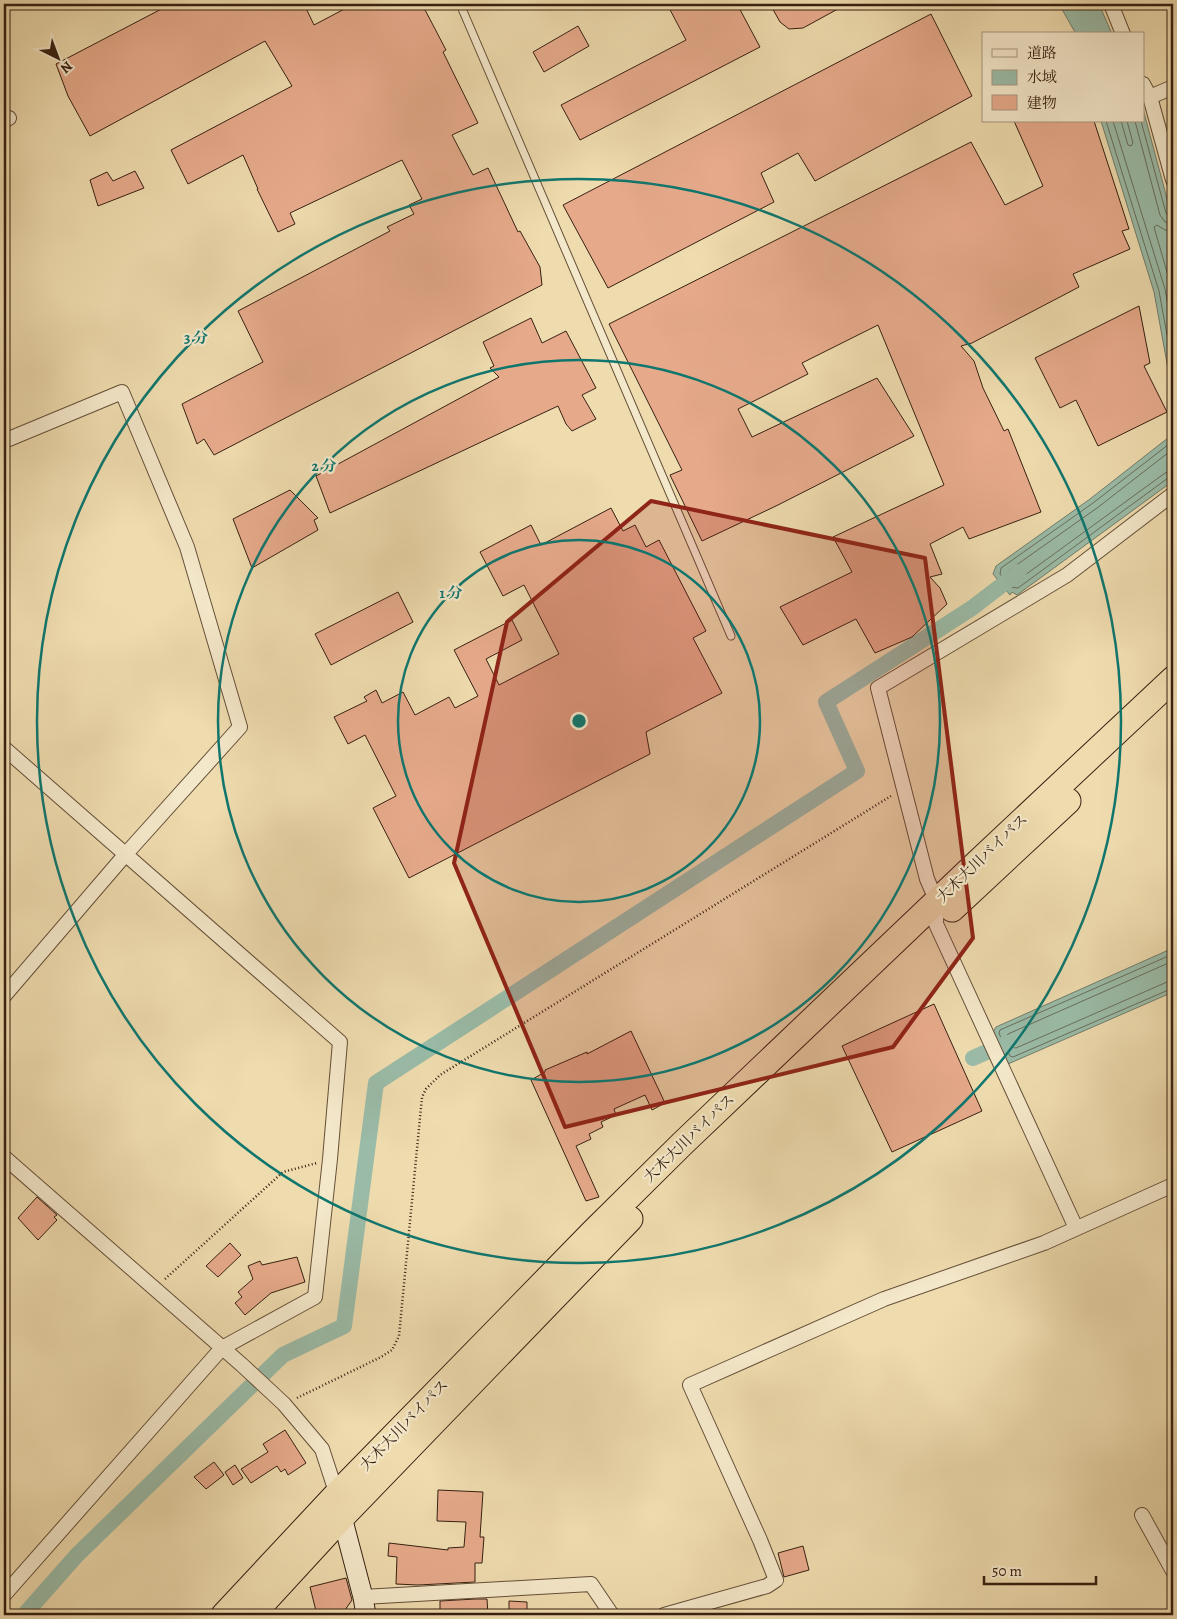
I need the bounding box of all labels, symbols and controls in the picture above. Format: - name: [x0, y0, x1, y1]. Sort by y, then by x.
- north arrow: [32, 32, 82, 82]
- legend: [982, 32, 1144, 122]
- text: 道路: [1027, 43, 1057, 63]
- text: N: [56, 57, 77, 78]
- text: 水域: [1027, 67, 1057, 87]
- text: 建物: [1027, 93, 1057, 113]
- text: 3 分: [184, 328, 208, 348]
- text: 2 分: [312, 456, 336, 476]
- text: 1 分: [440, 583, 462, 603]
- centre of rings: [570, 712, 588, 730]
- street label: 大木大川バイパス: [932, 809, 1032, 907]
- street label: 大木大川バイパス: [639, 1089, 739, 1187]
- street label: 大木大川バイパス: [355, 1375, 453, 1475]
- scale bar: [984, 1554, 1097, 1586]
- text: 50 m: [992, 1561, 1022, 1581]

